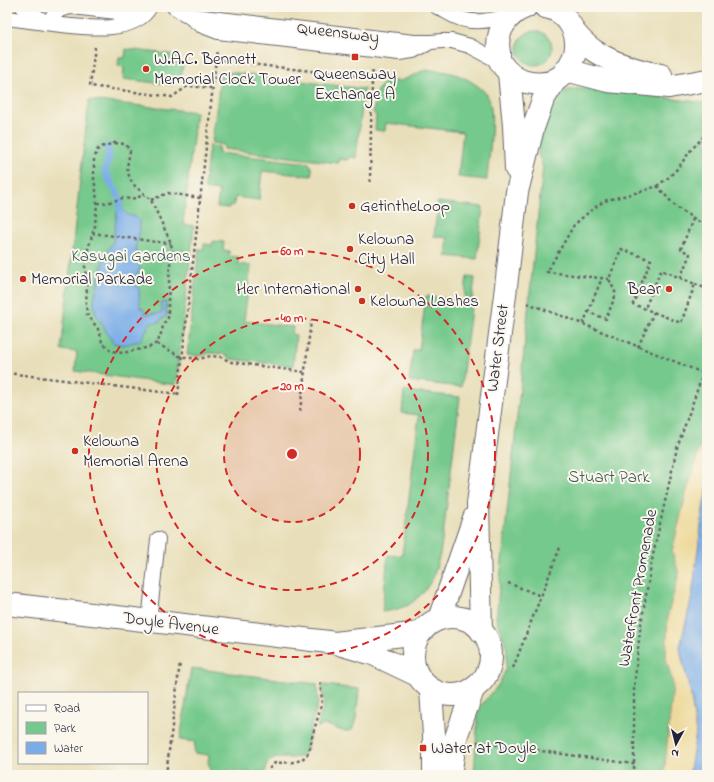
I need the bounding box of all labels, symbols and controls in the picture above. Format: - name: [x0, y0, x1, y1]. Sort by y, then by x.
- street label: Queensway: [295, 16, 381, 51]
- place label: W.A.C. Bennett Memorial Clock Tower: [154, 47, 302, 92]
- marker: Queensway Exchange A: [350, 52, 360, 62]
- place label: Queensway Exchange A: [314, 62, 396, 109]
- marker: W.A.C. Bennett Memorial Clock Tower: [141, 64, 151, 74]
- place label: GetintheLoop: [360, 194, 450, 219]
- marker: GetintheLoop: [347, 201, 357, 211]
- place label: Kelowna City Hall: [358, 227, 415, 273]
- text: 60 m: [280, 243, 304, 261]
- park label: Kasugai Gardens: [71, 244, 191, 271]
- marker: Kelowna City Hall: [345, 244, 355, 254]
- place label: Memorial Parkade: [31, 267, 153, 292]
- marker: Memorial Parkade: [18, 274, 28, 284]
- place label: Her International: [236, 277, 350, 302]
- place label: Bear: [626, 277, 662, 302]
- marker: Her International: [353, 284, 363, 294]
- marker: Bear: [664, 284, 674, 294]
- place label: Kelowna Lashes: [370, 289, 479, 314]
- marker: Kelowna Lashes: [357, 296, 367, 306]
- street label: Water Street: [480, 302, 516, 393]
- text: 40 m: [280, 310, 304, 328]
- text: 20 m: [279, 378, 304, 396]
- place label: Kelowna Memorial Arena: [83, 429, 189, 474]
- marker: Kelowna Memorial Arena: [70, 446, 80, 456]
- centre of rings: [285, 447, 299, 461]
- park label: Stuart Park: [568, 465, 650, 490]
- street label: Waterfront Promenade: [612, 507, 664, 669]
- street label: Doyle Avenue: [121, 606, 221, 643]
- legend: [18, 692, 148, 764]
- text: Road: [54, 700, 80, 718]
- text: Park: [54, 720, 76, 738]
- north arrow: [656, 724, 696, 764]
- place label: Water at Doyle: [431, 736, 537, 762]
- text: Water: [54, 740, 83, 758]
- marker: Water at Doyle: [418, 743, 428, 753]
- text: N: [670, 745, 680, 761]

